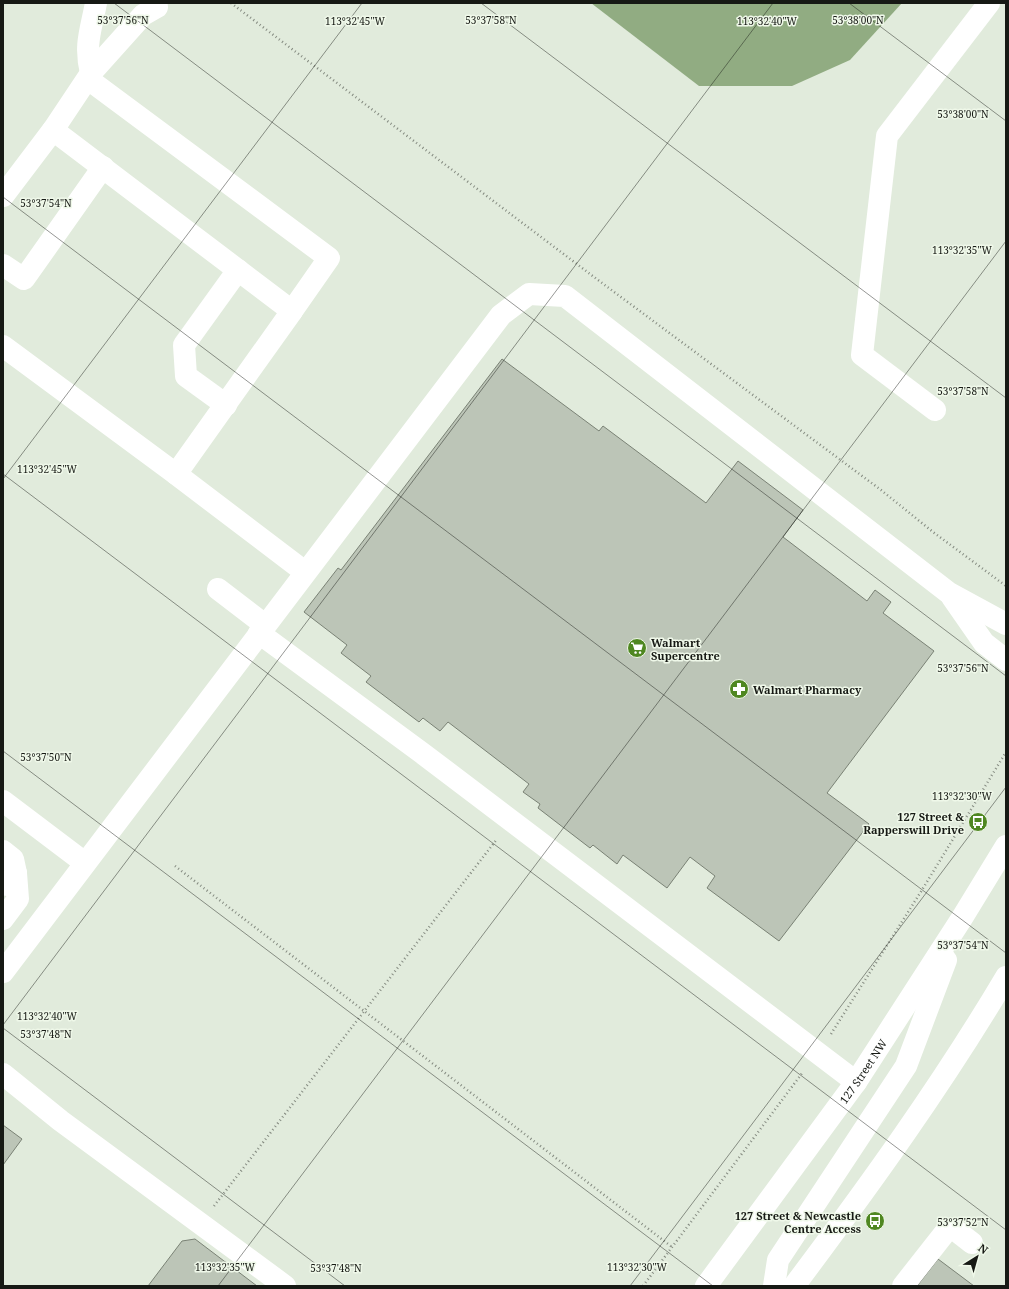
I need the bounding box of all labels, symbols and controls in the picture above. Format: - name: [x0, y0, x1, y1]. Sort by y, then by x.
- text: 53°37'56"N: [97, 13, 149, 27]
- text: 53°37'58"N: [465, 13, 517, 27]
- text: 53°38'00"N: [832, 13, 884, 27]
- text: 113°32'45"W: [325, 14, 385, 28]
- text: 113°32'40"W: [737, 14, 797, 28]
- text: 53°38'00"N: [937, 107, 989, 121]
- text: 53°37'54"N: [20, 196, 72, 210]
- text: 113°32'35"W: [932, 243, 992, 257]
- text: 53°37'58"N: [937, 384, 989, 398]
- text: 113°32'45"W: [17, 462, 77, 476]
- place label: Walmart Supercentre: [651, 635, 720, 663]
- supermarket icon: Walmart Supercentre: [626, 637, 648, 659]
- text: 53°37'56"N: [937, 661, 989, 675]
- pharmacy icon: Walmart Pharmacy: [728, 678, 750, 700]
- place label: Walmart Pharmacy: [753, 682, 862, 697]
- text: 53°37'50"N: [20, 750, 72, 764]
- text: 113°32'30"W: [932, 789, 992, 803]
- place label: 127 Street & Rapperswill Drive: [863, 809, 964, 837]
- bus stop icon: 127 Street & Rapperswill Drive: [967, 811, 989, 833]
- text: 53°37'54"N: [937, 938, 989, 952]
- text: 113°32'40"W: [17, 1009, 77, 1023]
- text: 53°37'48"N: [20, 1027, 72, 1041]
- street label: 127 Street NW: [835, 1035, 890, 1106]
- place label: 127 Street & Newcastle Centre Access: [735, 1208, 861, 1236]
- bus stop icon: 127 Street & Newcastle Centre Access: [864, 1210, 886, 1232]
- text: 53°37'52"N: [937, 1215, 989, 1229]
- north arrow: [957, 1237, 997, 1277]
- text: N: [975, 1240, 992, 1257]
- text: 113°32'35"W: [195, 1260, 255, 1274]
- text: 113°32'30"W: [607, 1260, 667, 1274]
- text: 53°37'48"N: [310, 1261, 362, 1275]

